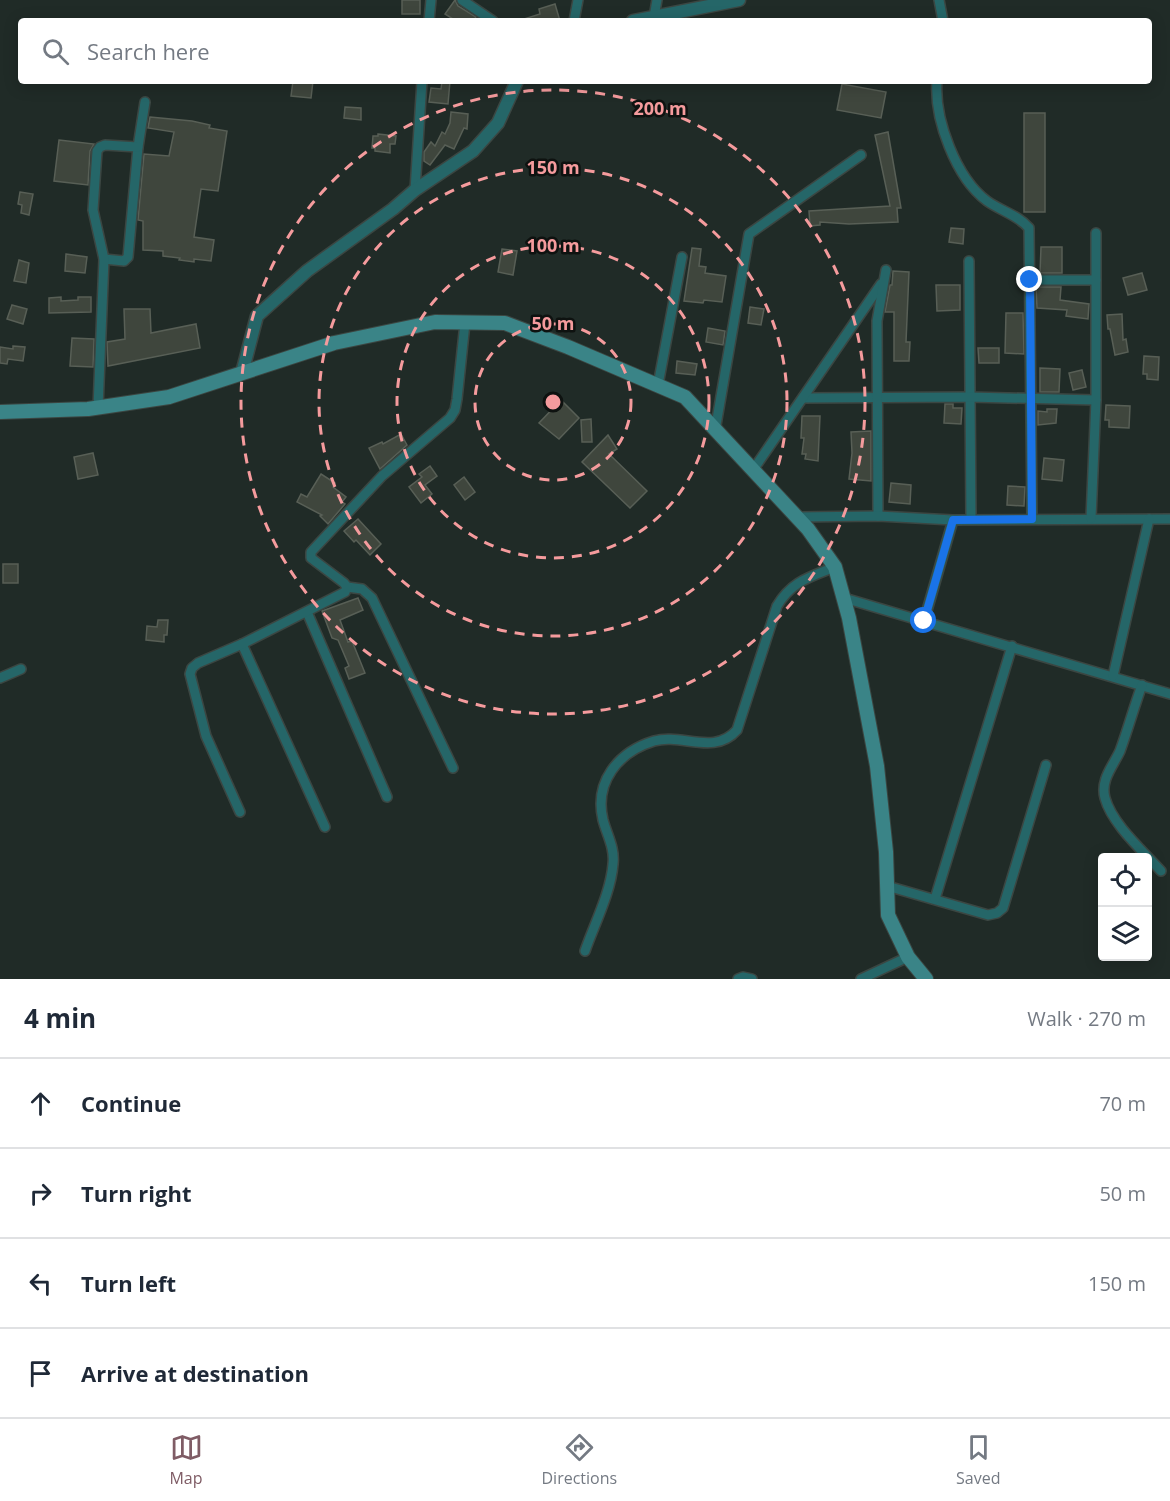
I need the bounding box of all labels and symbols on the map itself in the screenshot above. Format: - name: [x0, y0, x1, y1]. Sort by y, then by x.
- text: 200 m: [633, 96, 687, 120]
- text: 150 m: [526, 155, 580, 179]
- text: 100 m: [526, 233, 580, 257]
- route end: [1016, 266, 1042, 292]
- text: 50 m: [532, 311, 574, 335]
- centre of rings: [543, 392, 563, 412]
- route start: [910, 607, 936, 633]

